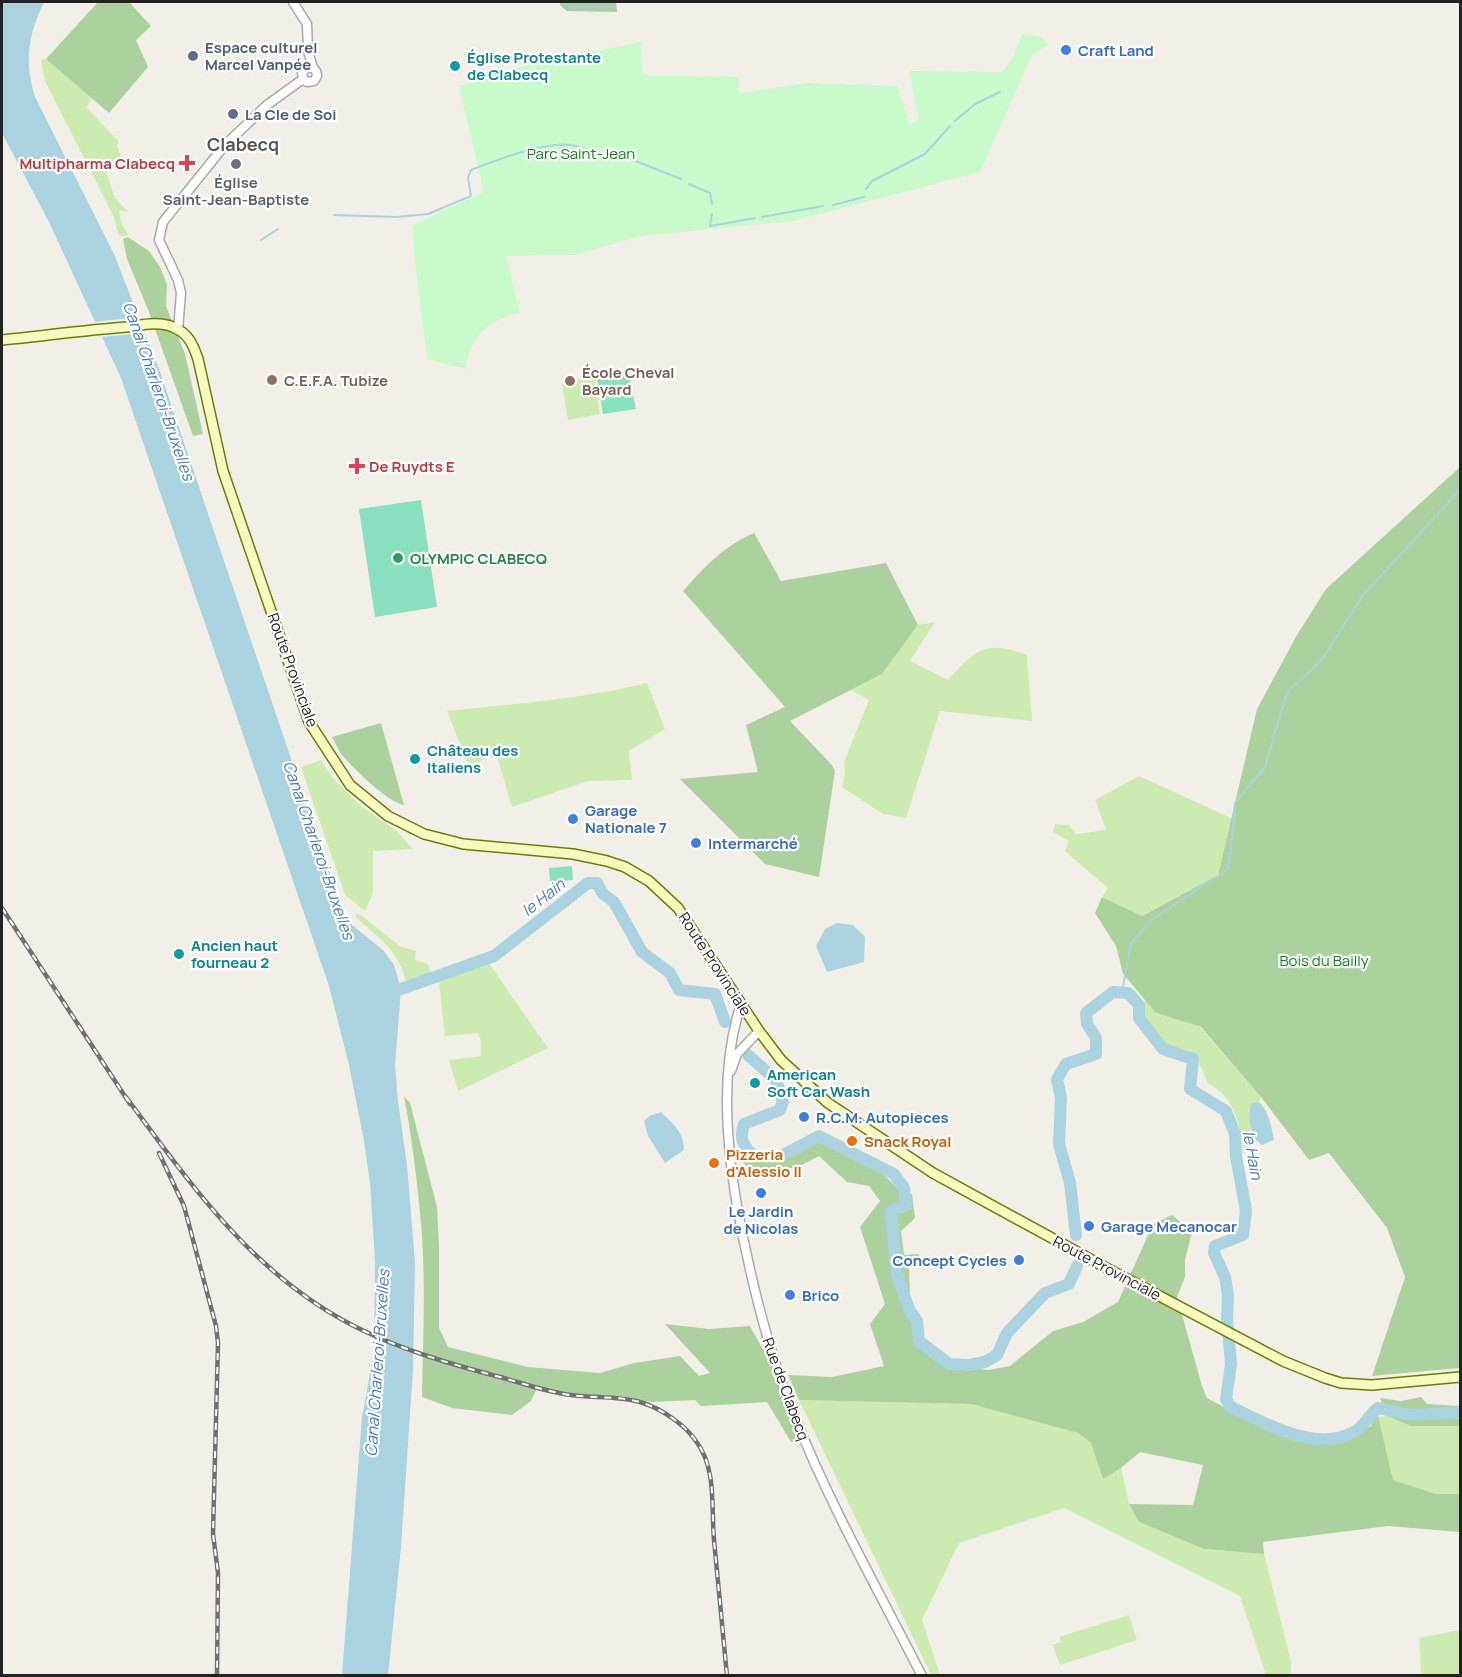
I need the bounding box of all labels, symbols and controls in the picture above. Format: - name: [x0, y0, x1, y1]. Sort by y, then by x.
- place label: Espace culturel Marcel Vanpée: [205, 37, 317, 75]
- place label: Craft Land: [1078, 40, 1154, 61]
- marker: Craft Land: [1059, 43, 1073, 57]
- place label: Église Protestante de Clabecq: [467, 47, 601, 85]
- marker: Espace culturel Marcel Vanpée: [186, 49, 200, 63]
- marker: Église Protestante de Clabecq: [448, 59, 462, 73]
- place label: La Cle de Soi: [245, 104, 337, 125]
- marker: La Cle de Soi: [226, 107, 240, 121]
- district label: Clabecq: [207, 132, 279, 156]
- park label: Parc Saint-Jean: [527, 143, 635, 164]
- place label: Multipharma Clabecq: [19, 153, 175, 174]
- marker: Multipharma Clabecq: [180, 156, 194, 170]
- marker: Église Saint-Jean-Baptiste: [229, 157, 243, 171]
- place label: Église Saint-Jean-Baptiste: [163, 172, 309, 210]
- water label: Canal Charleroi-Bruxelles: [118, 299, 200, 485]
- place label: École Cheval Bayard: [582, 362, 675, 400]
- place label: C.E.F.A. Tubize: [284, 370, 388, 391]
- marker: C.E.F.A. Tubize: [265, 373, 279, 387]
- marker: École Cheval Bayard: [563, 374, 577, 388]
- place label: De Ruydts E: [369, 456, 455, 477]
- marker: De Ruydts E: [350, 459, 364, 473]
- place label: OLYMPIC CLABECQ: [410, 548, 547, 569]
- marker: OLYMPIC CLABECQ: [391, 551, 405, 565]
- street label: Route Provinciale: [263, 610, 323, 730]
- place label: Château des Italiens: [427, 740, 519, 778]
- marker: Château des Italiens: [408, 752, 422, 766]
- water label: Canal Charleroi-Bruxelles: [278, 758, 360, 944]
- place label: Garage Nationale 7: [585, 800, 667, 838]
- marker: Garage Nationale 7: [566, 812, 580, 826]
- place label: Intermarché: [708, 833, 798, 854]
- marker: Intermarché: [689, 836, 703, 850]
- water label: le Hain: [517, 873, 570, 921]
- street label: Route Provinciale: [674, 908, 757, 1020]
- place label: Ancien haut fourneau 2: [191, 935, 278, 973]
- marker: Ancien haut fourneau 2: [172, 947, 186, 961]
- park label: Bois du Bailly: [1279, 950, 1369, 971]
- place label: American Soft Car Wash: [767, 1064, 870, 1102]
- marker: American Soft Car Wash: [748, 1076, 762, 1090]
- place label: R.C.M. Autopieces: [816, 1107, 949, 1128]
- marker: R.C.M. Autopieces: [797, 1110, 811, 1124]
- water label: le Hain: [1238, 1129, 1268, 1182]
- place label: Snack Royal: [864, 1131, 951, 1152]
- marker: Snack Royal: [845, 1134, 859, 1148]
- place label: Pizzeria d'Alessio II: [726, 1144, 802, 1182]
- marker: Pizzeria d'Alessio II: [707, 1156, 721, 1170]
- marker: Le Jardin de Nicolas: [754, 1186, 768, 1200]
- place label: Le Jardin de Nicolas: [724, 1201, 798, 1239]
- place label: Garage Mecanocar: [1101, 1216, 1237, 1237]
- marker: Garage Mecanocar: [1082, 1219, 1096, 1233]
- street label: Route Provinciale: [1049, 1231, 1165, 1305]
- place label: Concept Cycles: [893, 1250, 1007, 1271]
- marker: Concept Cycles: [1012, 1253, 1026, 1267]
- water label: Canal Charleroi-Bruxelles: [359, 1267, 395, 1457]
- place label: Brico: [802, 1285, 839, 1306]
- marker: Brico: [783, 1288, 797, 1302]
- street label: Rue de Clabecq: [758, 1335, 814, 1443]

